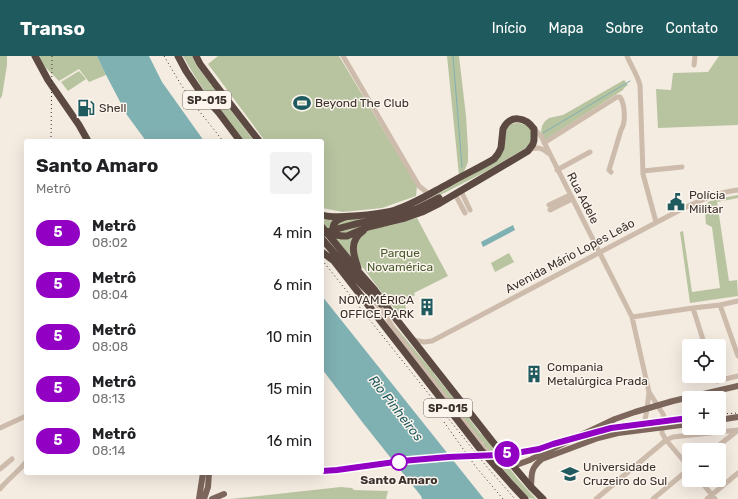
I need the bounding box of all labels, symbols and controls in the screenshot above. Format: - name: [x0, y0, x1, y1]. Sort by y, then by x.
- text: Transo: [20, 17, 85, 40]
- text: Início: [492, 20, 527, 37]
- text: Mapa: [549, 20, 584, 37]
- text: Sobre: [606, 20, 644, 37]
- text: Contato: [666, 20, 718, 37]
- road number: SP-015: [183, 91, 231, 109]
- sports icon: Beyond The Club: [292, 93, 312, 113]
- place label: Beyond The Club: [315, 96, 409, 110]
- fuel station icon: Shell: [76, 98, 96, 118]
- place label: Shell: [99, 101, 126, 115]
- button: heart: [270, 152, 312, 194]
- text: Santo Amaro: [36, 154, 158, 177]
- street label: Rua Adele: [564, 170, 602, 226]
- text: Metrô: [36, 181, 71, 196]
- place label: Polícia Militar: [689, 188, 725, 216]
- public building icon: Polícia Militar: [666, 192, 686, 212]
- street label: Avenida Mário Lopes Leão: [503, 216, 637, 296]
- text: Metrô: [92, 217, 136, 235]
- text: 5: [53, 224, 63, 241]
- text: 4 min: [273, 224, 312, 242]
- text: 08:02: [92, 235, 128, 250]
- park label: Parque Novamérica: [367, 246, 433, 274]
- text: Metrô: [92, 269, 136, 287]
- text: 5: [53, 276, 63, 293]
- text: 6 min: [273, 276, 312, 294]
- text: 08:04: [92, 287, 128, 302]
- place label: NOVAMÉRICA OFFICE PARK: [339, 293, 415, 321]
- building icon: NOVAMÉRICA OFFICE PARK: [417, 297, 437, 317]
- text: Metrô: [92, 321, 136, 339]
- text: 5: [53, 328, 63, 345]
- text: 10 min: [266, 328, 312, 346]
- text: 08:08: [92, 339, 128, 354]
- map controls: [682, 339, 726, 487]
- button: locate: [682, 339, 726, 383]
- place label: Compania Metalúrgica Prada: [547, 360, 648, 388]
- building icon: Compania Metalúrgica Prada: [524, 364, 544, 384]
- water label: Rio Pinheiros: [366, 372, 426, 444]
- text: Metrô: [92, 373, 136, 391]
- text: 5: [53, 380, 63, 397]
- text: 15 min: [267, 380, 312, 398]
- text: 08:13: [92, 391, 125, 406]
- button: +: [682, 391, 726, 435]
- road number: SP-015: [424, 399, 472, 417]
- text: Metrô: [92, 425, 136, 443]
- text: 5: [53, 432, 63, 449]
- text: 16 min: [267, 432, 312, 450]
- line badge: 5: [494, 441, 520, 467]
- text: 08:14: [92, 443, 126, 458]
- button: −: [682, 443, 726, 487]
- text: 5: [502, 445, 512, 462]
- marker: Santo Amaro: [390, 453, 408, 471]
- place label: Universidade Cruzeiro do Sul: [583, 460, 667, 488]
- school or university icon: Universidade Cruzeiro do Sul: [560, 464, 580, 484]
- place label: Santo Amaro: [360, 473, 438, 487]

